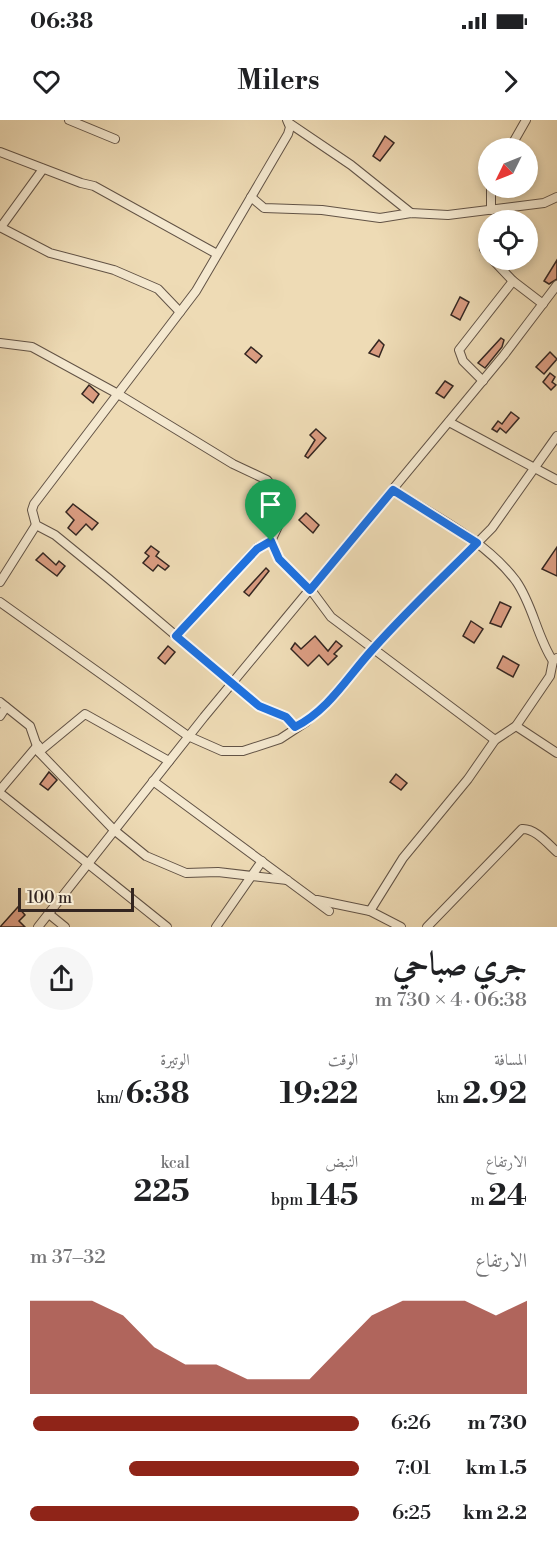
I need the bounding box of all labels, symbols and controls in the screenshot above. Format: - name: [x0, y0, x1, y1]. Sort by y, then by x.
- text: 06:38: [30, 8, 93, 35]
- text: Milers: [237, 64, 320, 98]
- icon: heart: [30, 65, 63, 98]
- icon: forward: [494, 65, 527, 98]
- north arrow: [478, 138, 538, 198]
- map controls: [478, 138, 538, 270]
- button: locate: [478, 210, 538, 270]
- pin: [245, 479, 296, 541]
- icon: arrive: [254, 488, 287, 521]
- scale bar: [18, 885, 134, 912]
- text: 100 m: [27, 888, 72, 908]
- text: جري صباحي: [393, 945, 527, 986]
- button: share: [30, 947, 93, 1010]
- text: 06:38 · 4 × 730 m: [375, 988, 527, 1013]
- text: الوتيرة: [160, 1050, 190, 1070]
- text: الوقت: [328, 1050, 358, 1070]
- text: المسافة: [494, 1050, 527, 1070]
- text: 6:38: [125, 1075, 190, 1113]
- text: 19:22: [280, 1075, 358, 1113]
- text: 2.92: [462, 1075, 527, 1113]
- text: /km: [97, 1088, 125, 1108]
- text: km: [437, 1088, 462, 1108]
- text: النبض: [325, 1152, 358, 1172]
- text: الارتفاع: [485, 1152, 527, 1172]
- text: kcal: [161, 1153, 190, 1173]
- text: 225: [134, 1173, 190, 1211]
- text: 145: [307, 1177, 358, 1215]
- text: 24: [488, 1177, 527, 1215]
- text: bpm: [271, 1190, 307, 1210]
- text: m: [471, 1190, 488, 1210]
- text: 32–37 m: [30, 1245, 106, 1270]
- text: الارتفاع: [475, 1249, 527, 1274]
- text: 6:26: [391, 1411, 431, 1436]
- text: 730 m: [467, 1411, 527, 1436]
- text: 7:01: [395, 1456, 431, 1481]
- text: 1.5 km: [466, 1456, 527, 1481]
- text: 6:25: [392, 1501, 431, 1526]
- text: 2.2 km: [463, 1501, 527, 1526]

